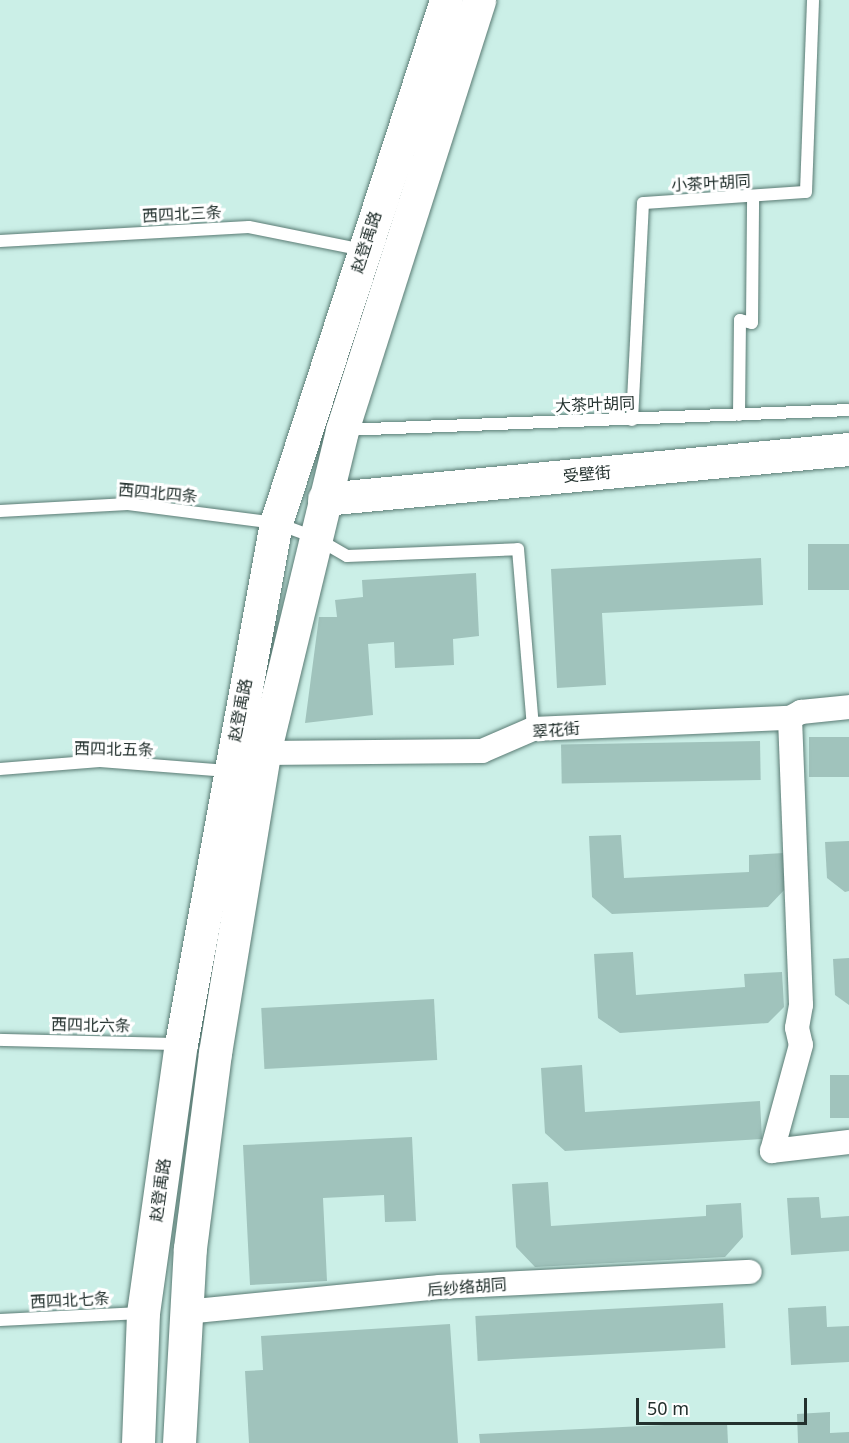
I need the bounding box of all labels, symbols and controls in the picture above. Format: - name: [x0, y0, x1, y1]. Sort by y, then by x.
- street label: 小茶叶胡同: [671, 171, 751, 195]
- street label: 西四北三条: [142, 202, 222, 226]
- street label: 赵登禹路: [347, 209, 385, 275]
- street label: 大茶叶胡同: [555, 393, 635, 415]
- street label: 受壁街: [562, 462, 612, 486]
- street label: 西四北四条: [117, 480, 199, 506]
- street label: 赵登禹路: [224, 677, 256, 743]
- street label: 翠花街: [531, 718, 581, 742]
- street label: 西四北五条: [74, 739, 154, 759]
- street label: 西四北六条: [51, 1015, 131, 1035]
- street label: 赵登禹路: [146, 1157, 174, 1223]
- street label: 后纱络胡同: [426, 1275, 508, 1299]
- street label: 西四北七条: [30, 1288, 110, 1312]
- scale bar: [639, 1386, 810, 1424]
- text: 50 m: [647, 1396, 689, 1420]

